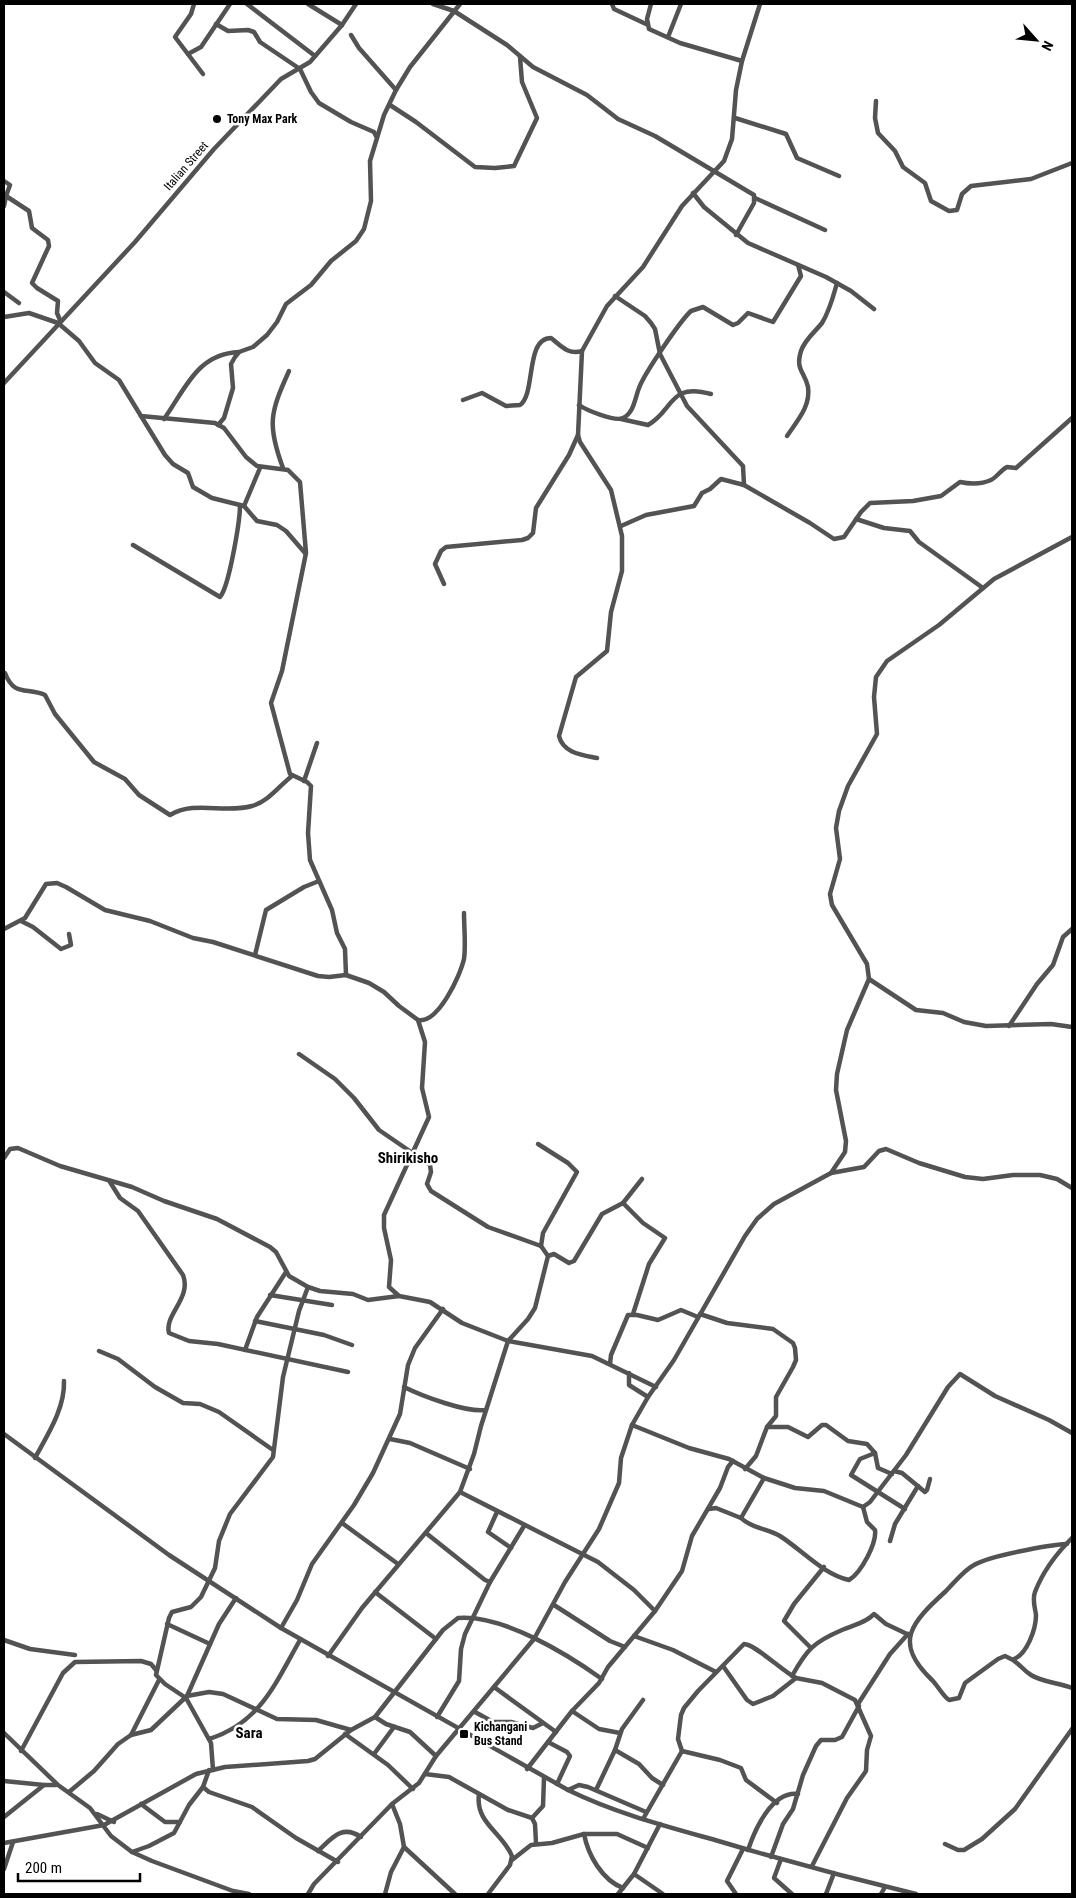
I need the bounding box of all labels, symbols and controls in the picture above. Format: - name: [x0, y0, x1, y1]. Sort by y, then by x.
- north arrow: [1011, 15, 1061, 65]
- text: N: [1039, 38, 1057, 53]
- place label: Tony Max Park: [227, 112, 298, 126]
- marker: Tony Max Park: [211, 113, 223, 125]
- street label: Italian Street: [161, 138, 211, 193]
- district label: Shirikisho: [378, 1149, 438, 1167]
- place label: Kichangani Bus Stand: [474, 1720, 527, 1748]
- district label: Sara: [236, 1724, 262, 1742]
- marker: Kichangani Bus Stand: [458, 1728, 470, 1740]
- scale bar: [18, 1850, 140, 1882]
- text: 200 m: [25, 1859, 62, 1877]

